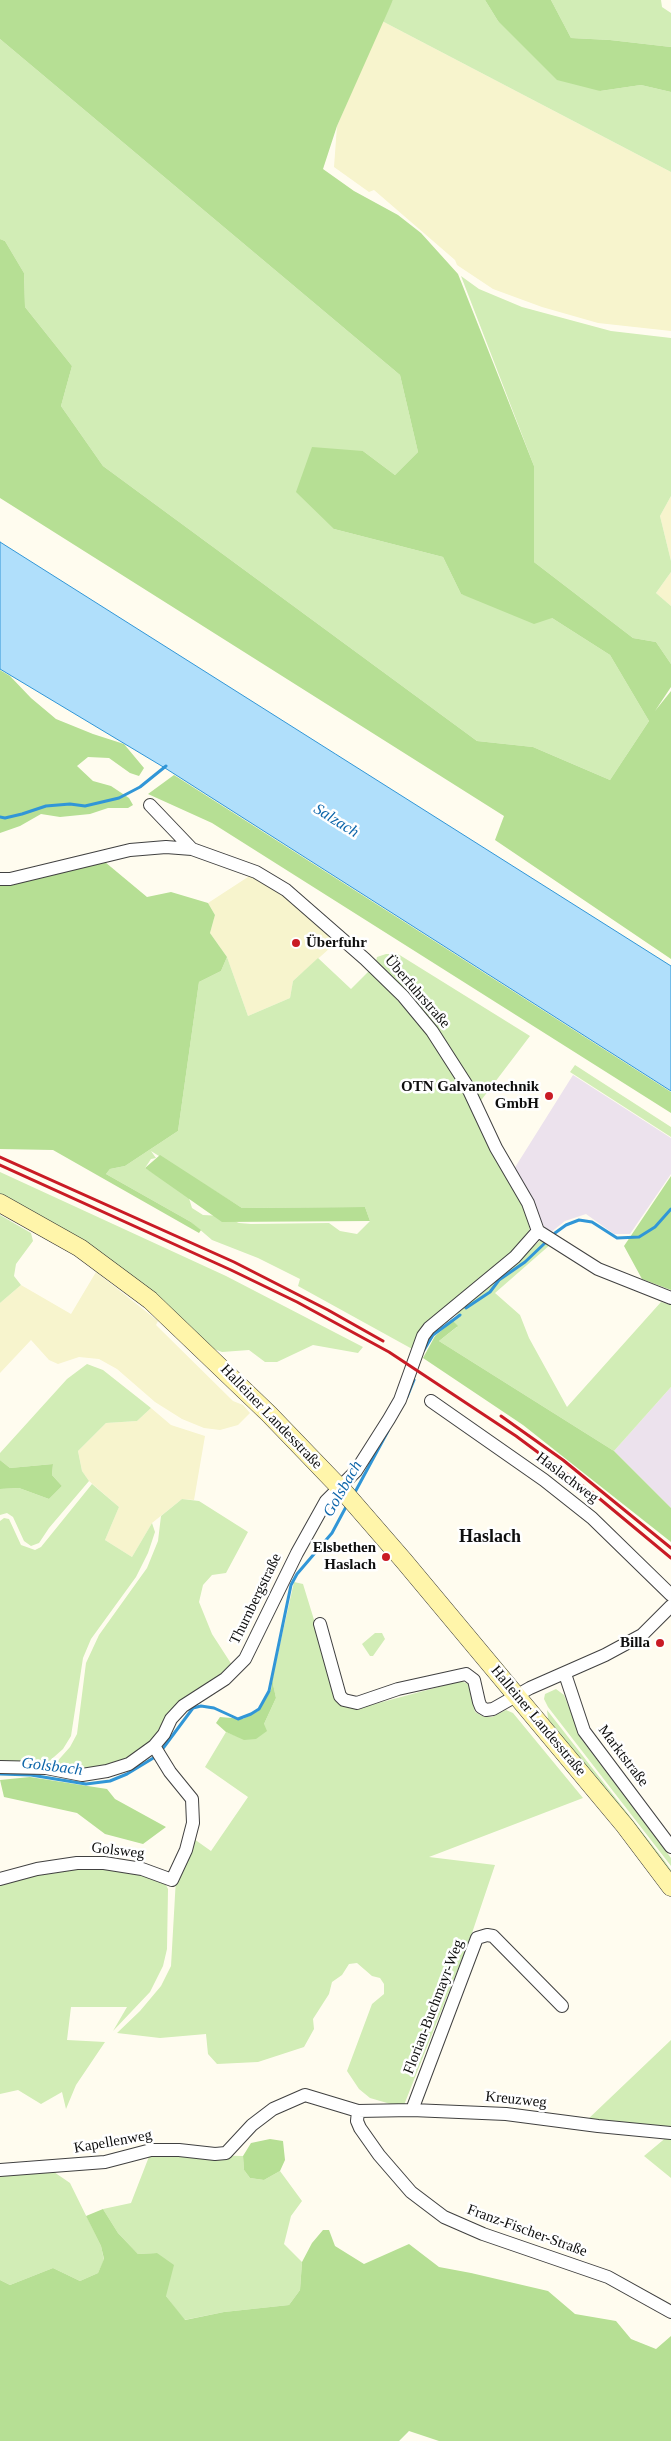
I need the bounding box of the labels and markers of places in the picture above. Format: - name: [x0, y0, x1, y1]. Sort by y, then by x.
- place label: Überfuhr: [306, 934, 367, 952]
- marker: Überfuhr: [290, 937, 302, 949]
- place label: OTN Galvanotechnik GmbH: [401, 1078, 539, 1113]
- marker: OTN Galvanotechnik GmbH: [543, 1090, 555, 1102]
- place label: Elsbethen Haslach: [313, 1539, 376, 1574]
- marker: Elsbethen Haslach: [380, 1551, 392, 1563]
- place label: Billa: [620, 1634, 650, 1652]
- marker: Billa: [654, 1637, 666, 1649]

